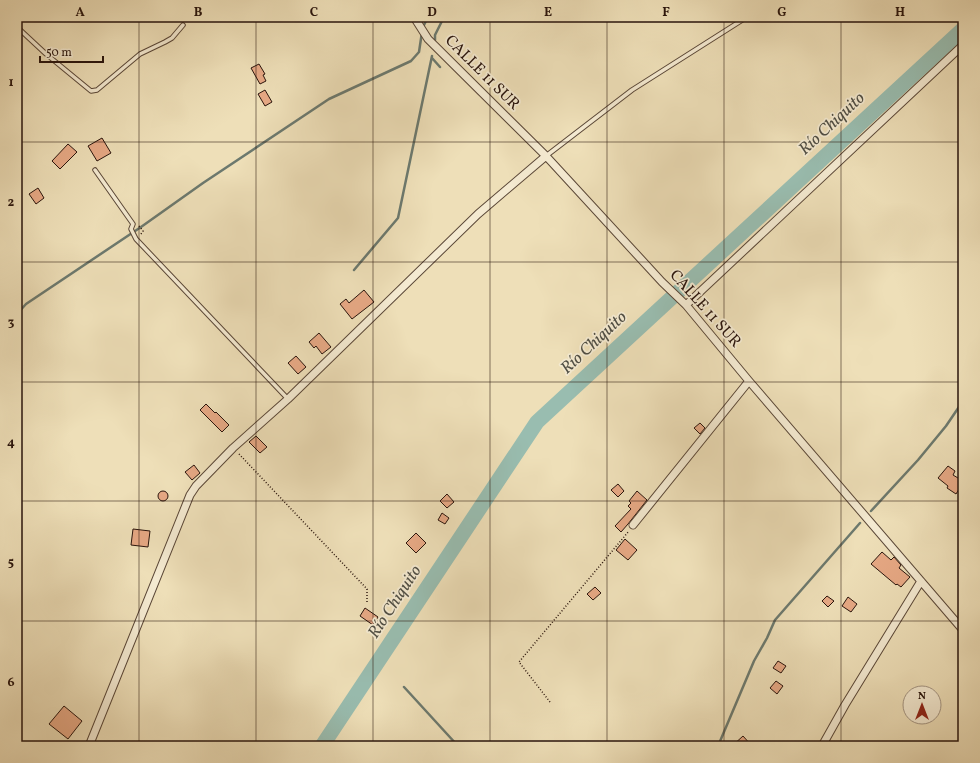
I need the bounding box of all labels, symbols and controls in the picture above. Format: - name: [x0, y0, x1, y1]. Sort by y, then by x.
- text: A: [75, 4, 85, 22]
- text: B: [194, 4, 203, 22]
- text: C: [310, 4, 318, 22]
- text: D: [427, 4, 437, 22]
- text: E: [544, 4, 552, 22]
- text: F: [662, 4, 670, 22]
- text: G: [777, 4, 787, 22]
- text: H: [895, 4, 905, 22]
- street label: CALLE 11 SUR: [439, 30, 525, 116]
- scale bar: [40, 38, 103, 64]
- text: 50 m: [46, 45, 72, 61]
- text: 1: [8, 74, 14, 92]
- water label: Río Chiquito: [794, 87, 870, 161]
- text: 2: [8, 194, 15, 212]
- street label: CALLE 11 SUR: [664, 265, 746, 353]
- water label: Río Chiquito: [556, 306, 632, 380]
- text: 3: [8, 314, 15, 332]
- text: 4: [7, 434, 15, 452]
- text: 5: [8, 554, 14, 572]
- water label: Río Chiquito: [363, 561, 427, 643]
- text: 6: [7, 674, 15, 692]
- north arrow: [902, 685, 942, 725]
- text: N: [918, 689, 926, 704]

